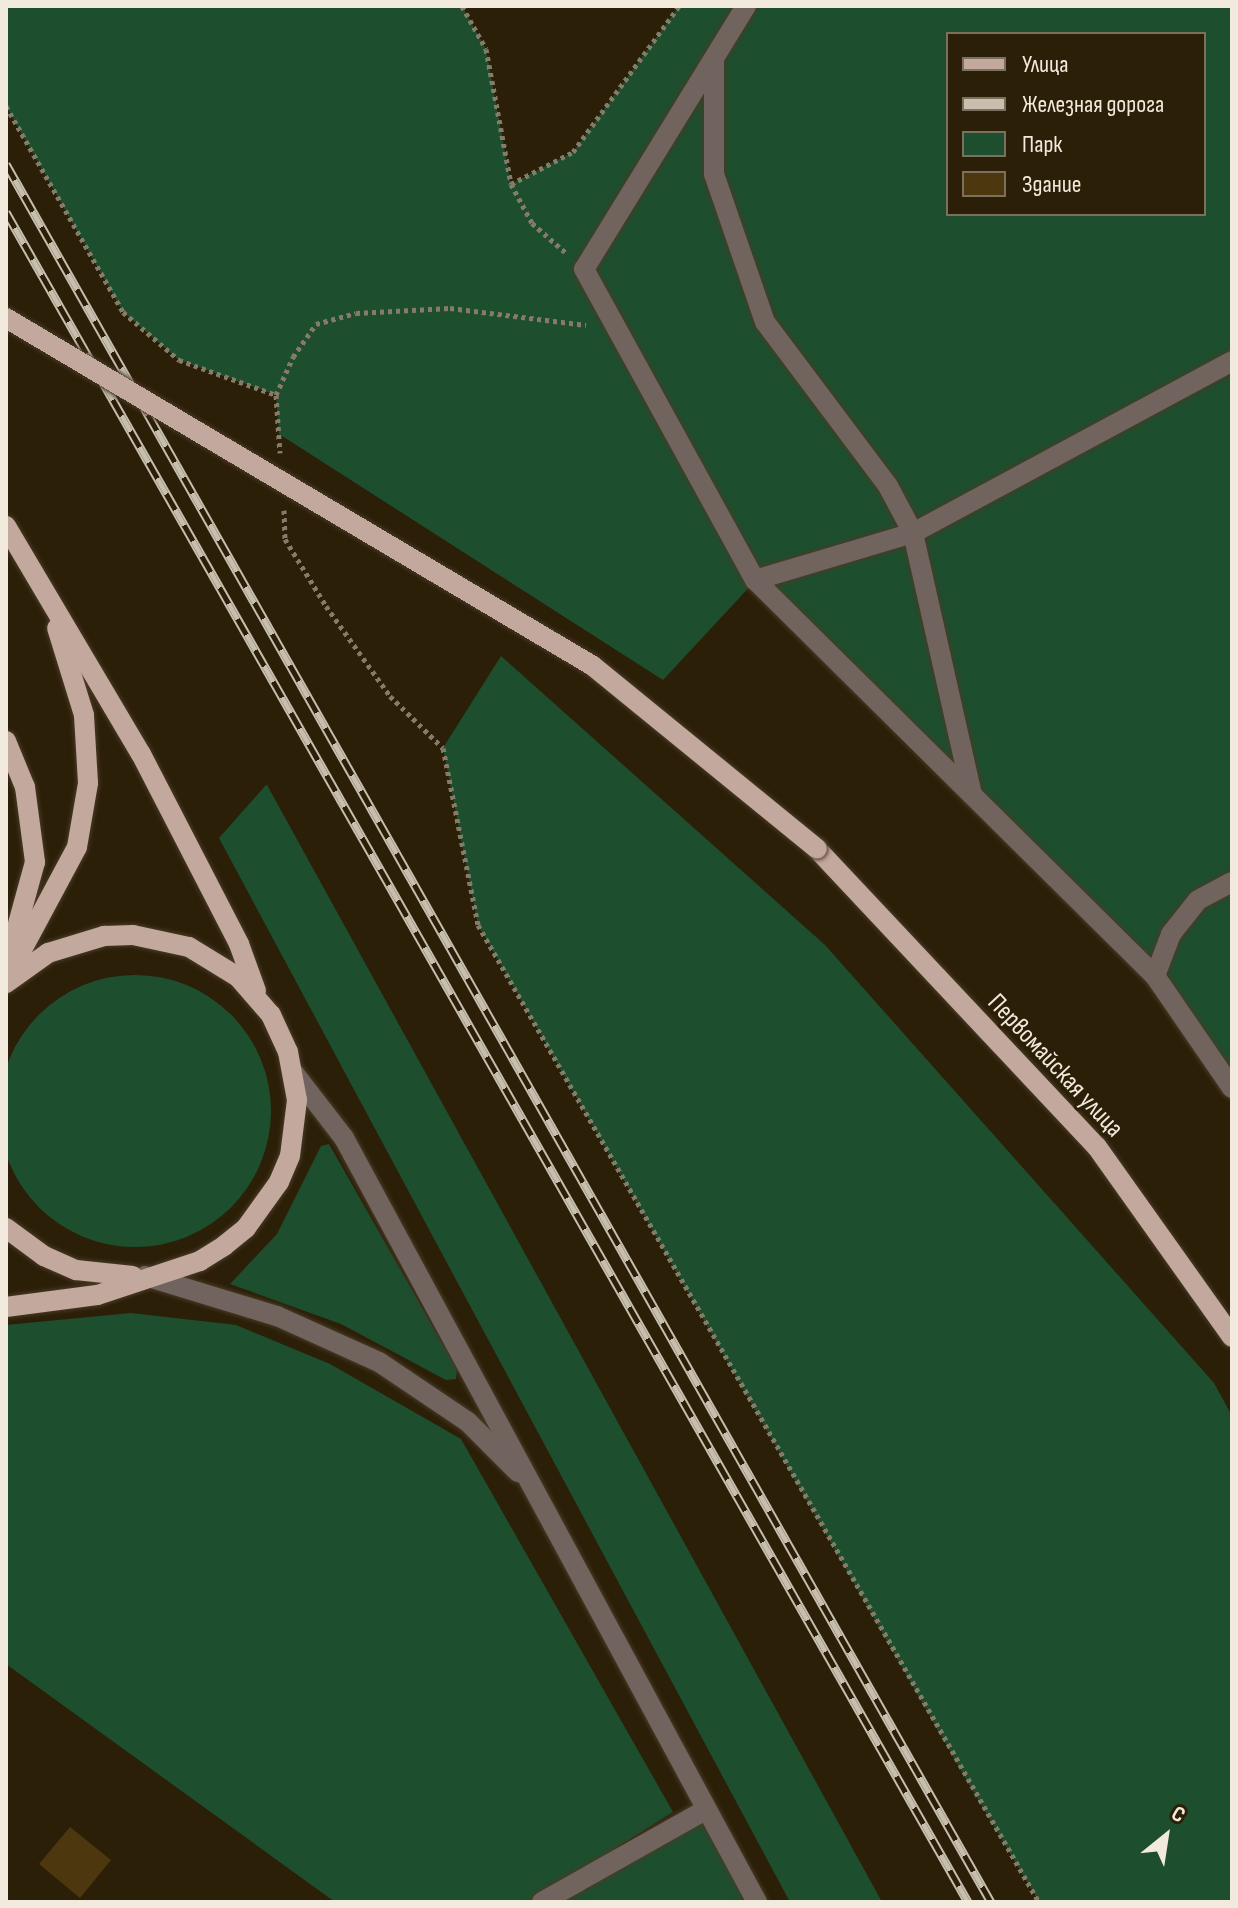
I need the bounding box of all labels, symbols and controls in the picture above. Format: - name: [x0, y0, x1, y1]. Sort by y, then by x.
- legend: [946, 32, 1206, 216]
- text: Улица: [1022, 50, 1068, 79]
- text: Железная дорога: [1022, 90, 1164, 119]
- text: Парк: [1022, 130, 1062, 159]
- text: Здание: [1022, 170, 1081, 199]
- street label: Первомайская улица: [981, 988, 1129, 1144]
- north arrow: [1126, 1796, 1206, 1876]
- text: С: [1167, 1800, 1190, 1829]

